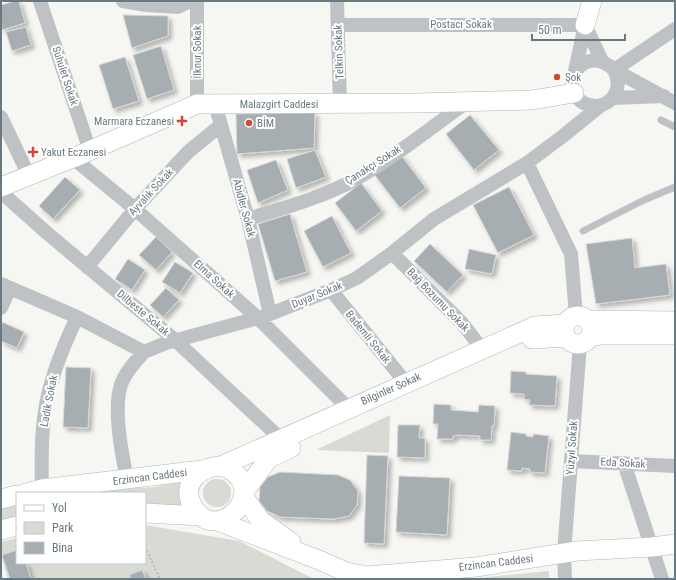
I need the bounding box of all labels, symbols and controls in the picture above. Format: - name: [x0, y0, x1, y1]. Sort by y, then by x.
- scale bar: [532, 16, 625, 42]
- street label: Postacı Sokak: [430, 18, 492, 31]
- text: 50 m: [538, 23, 562, 37]
- street label: Telkin Sokak: [332, 24, 346, 80]
- street label: İlknur Sokak: [191, 25, 204, 79]
- street label: Suhulet Sokak: [49, 45, 81, 107]
- place label: Şok: [565, 71, 581, 84]
- marker: Şok: [552, 72, 562, 82]
- street label: Malazgirt Caddesi: [240, 98, 318, 111]
- place label: Marmara Eczanesi: [94, 115, 174, 128]
- marker: Marmara Eczanesi: [177, 116, 187, 126]
- place label: BİM: [257, 117, 274, 130]
- marker: BİM: [244, 118, 254, 128]
- street label: Çanakçı Sokak: [343, 143, 403, 187]
- place label: Yakut Eczanesi: [41, 146, 106, 159]
- marker: Yakut Eczanesi: [28, 147, 38, 157]
- street label: Ayvalık Sokak: [126, 166, 176, 218]
- street label: Abidler Sokak: [230, 177, 258, 239]
- street label: Elma Sokak: [191, 257, 237, 301]
- street label: Bağ Bozumu Sokak: [404, 266, 472, 335]
- street label: Duyar Sokak: [290, 279, 344, 311]
- street label: Dilbeste Sokak: [114, 287, 172, 339]
- street label: Bademli Sokak: [343, 308, 393, 366]
- street label: Bilginler Sokak: [359, 370, 423, 408]
- street label: Ladik Sokak: [38, 374, 60, 428]
- street label: Yüzyıl Sokak: [564, 420, 580, 476]
- street label: Eda Sokak: [600, 455, 646, 471]
- street label: Erzincan Caddesi: [112, 466, 188, 488]
- legend: [16, 492, 146, 564]
- text: Yol: [52, 501, 67, 515]
- text: Park: [52, 521, 74, 535]
- text: Bina: [52, 541, 73, 555]
- street label: Erzincan Caddesi: [458, 552, 534, 574]

